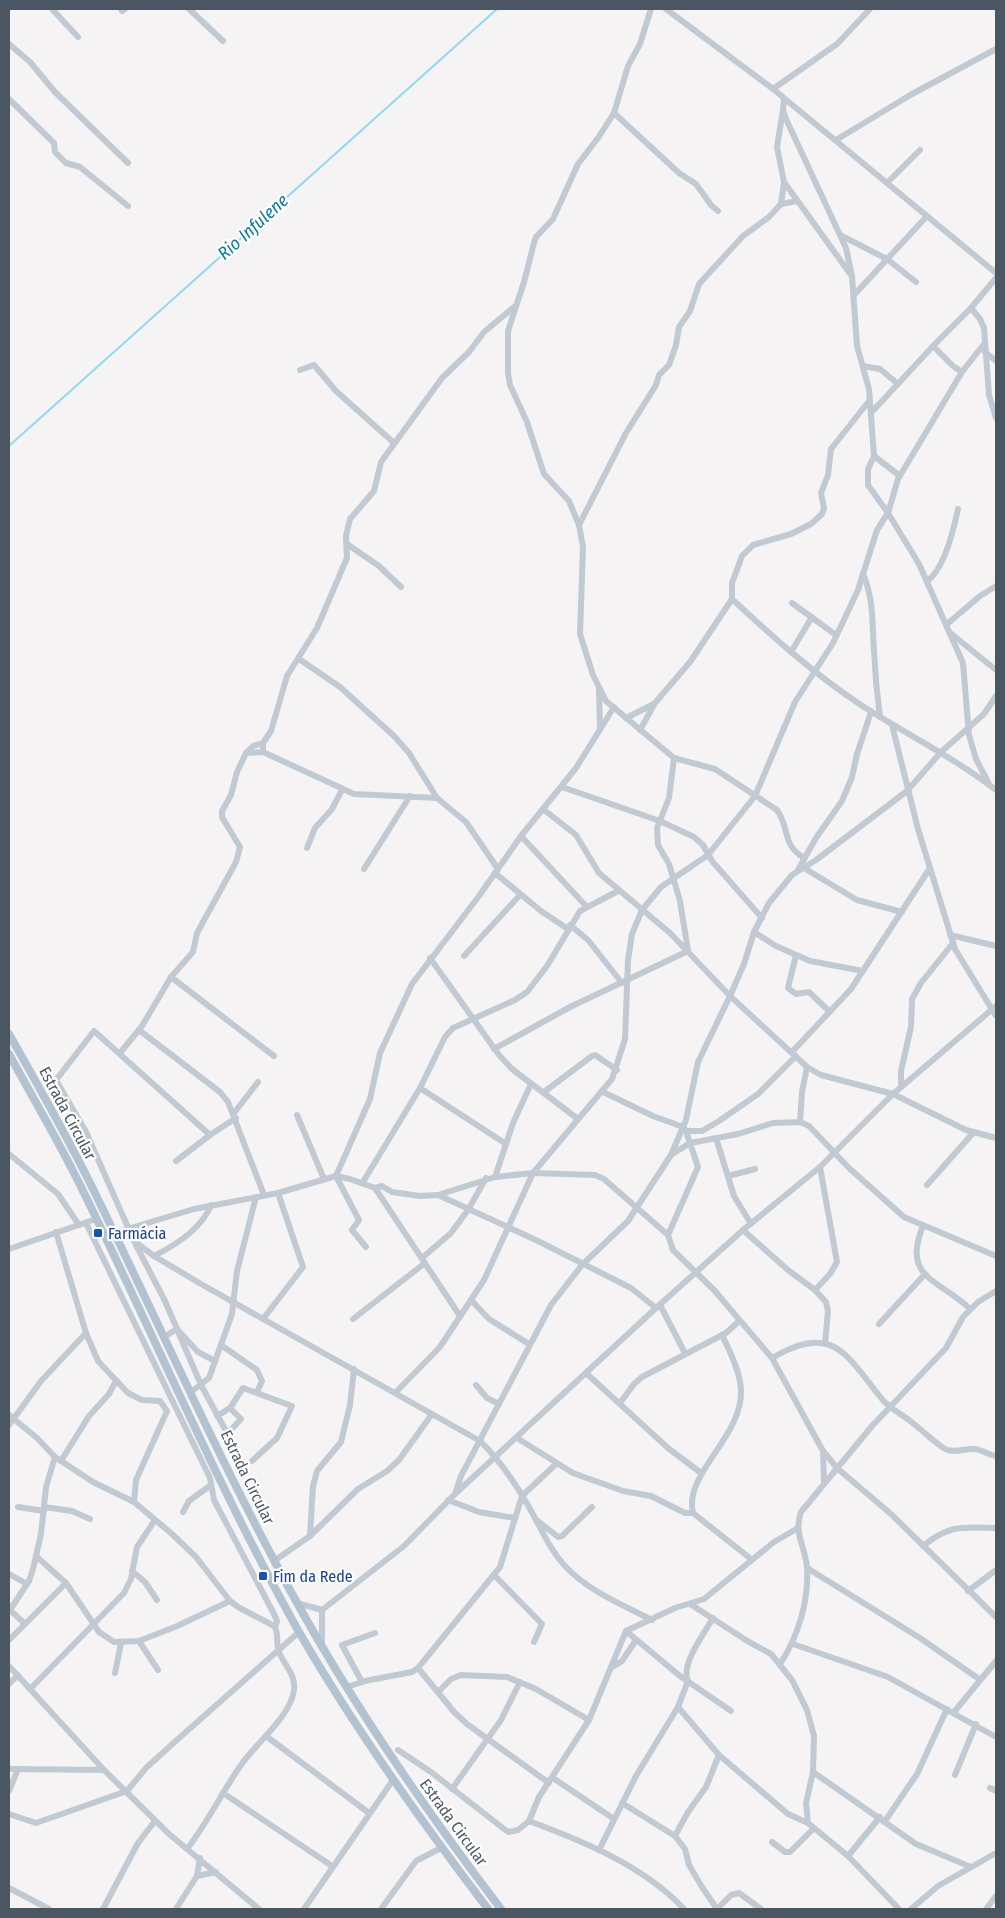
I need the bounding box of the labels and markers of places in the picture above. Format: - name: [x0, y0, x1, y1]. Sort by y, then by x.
- place label: Farmácia: [108, 1224, 166, 1243]
- marker: Farmácia: [92, 1227, 104, 1239]
- place label: Fim da Rede: [273, 1567, 353, 1586]
- marker: Fim da Rede: [257, 1570, 269, 1582]

